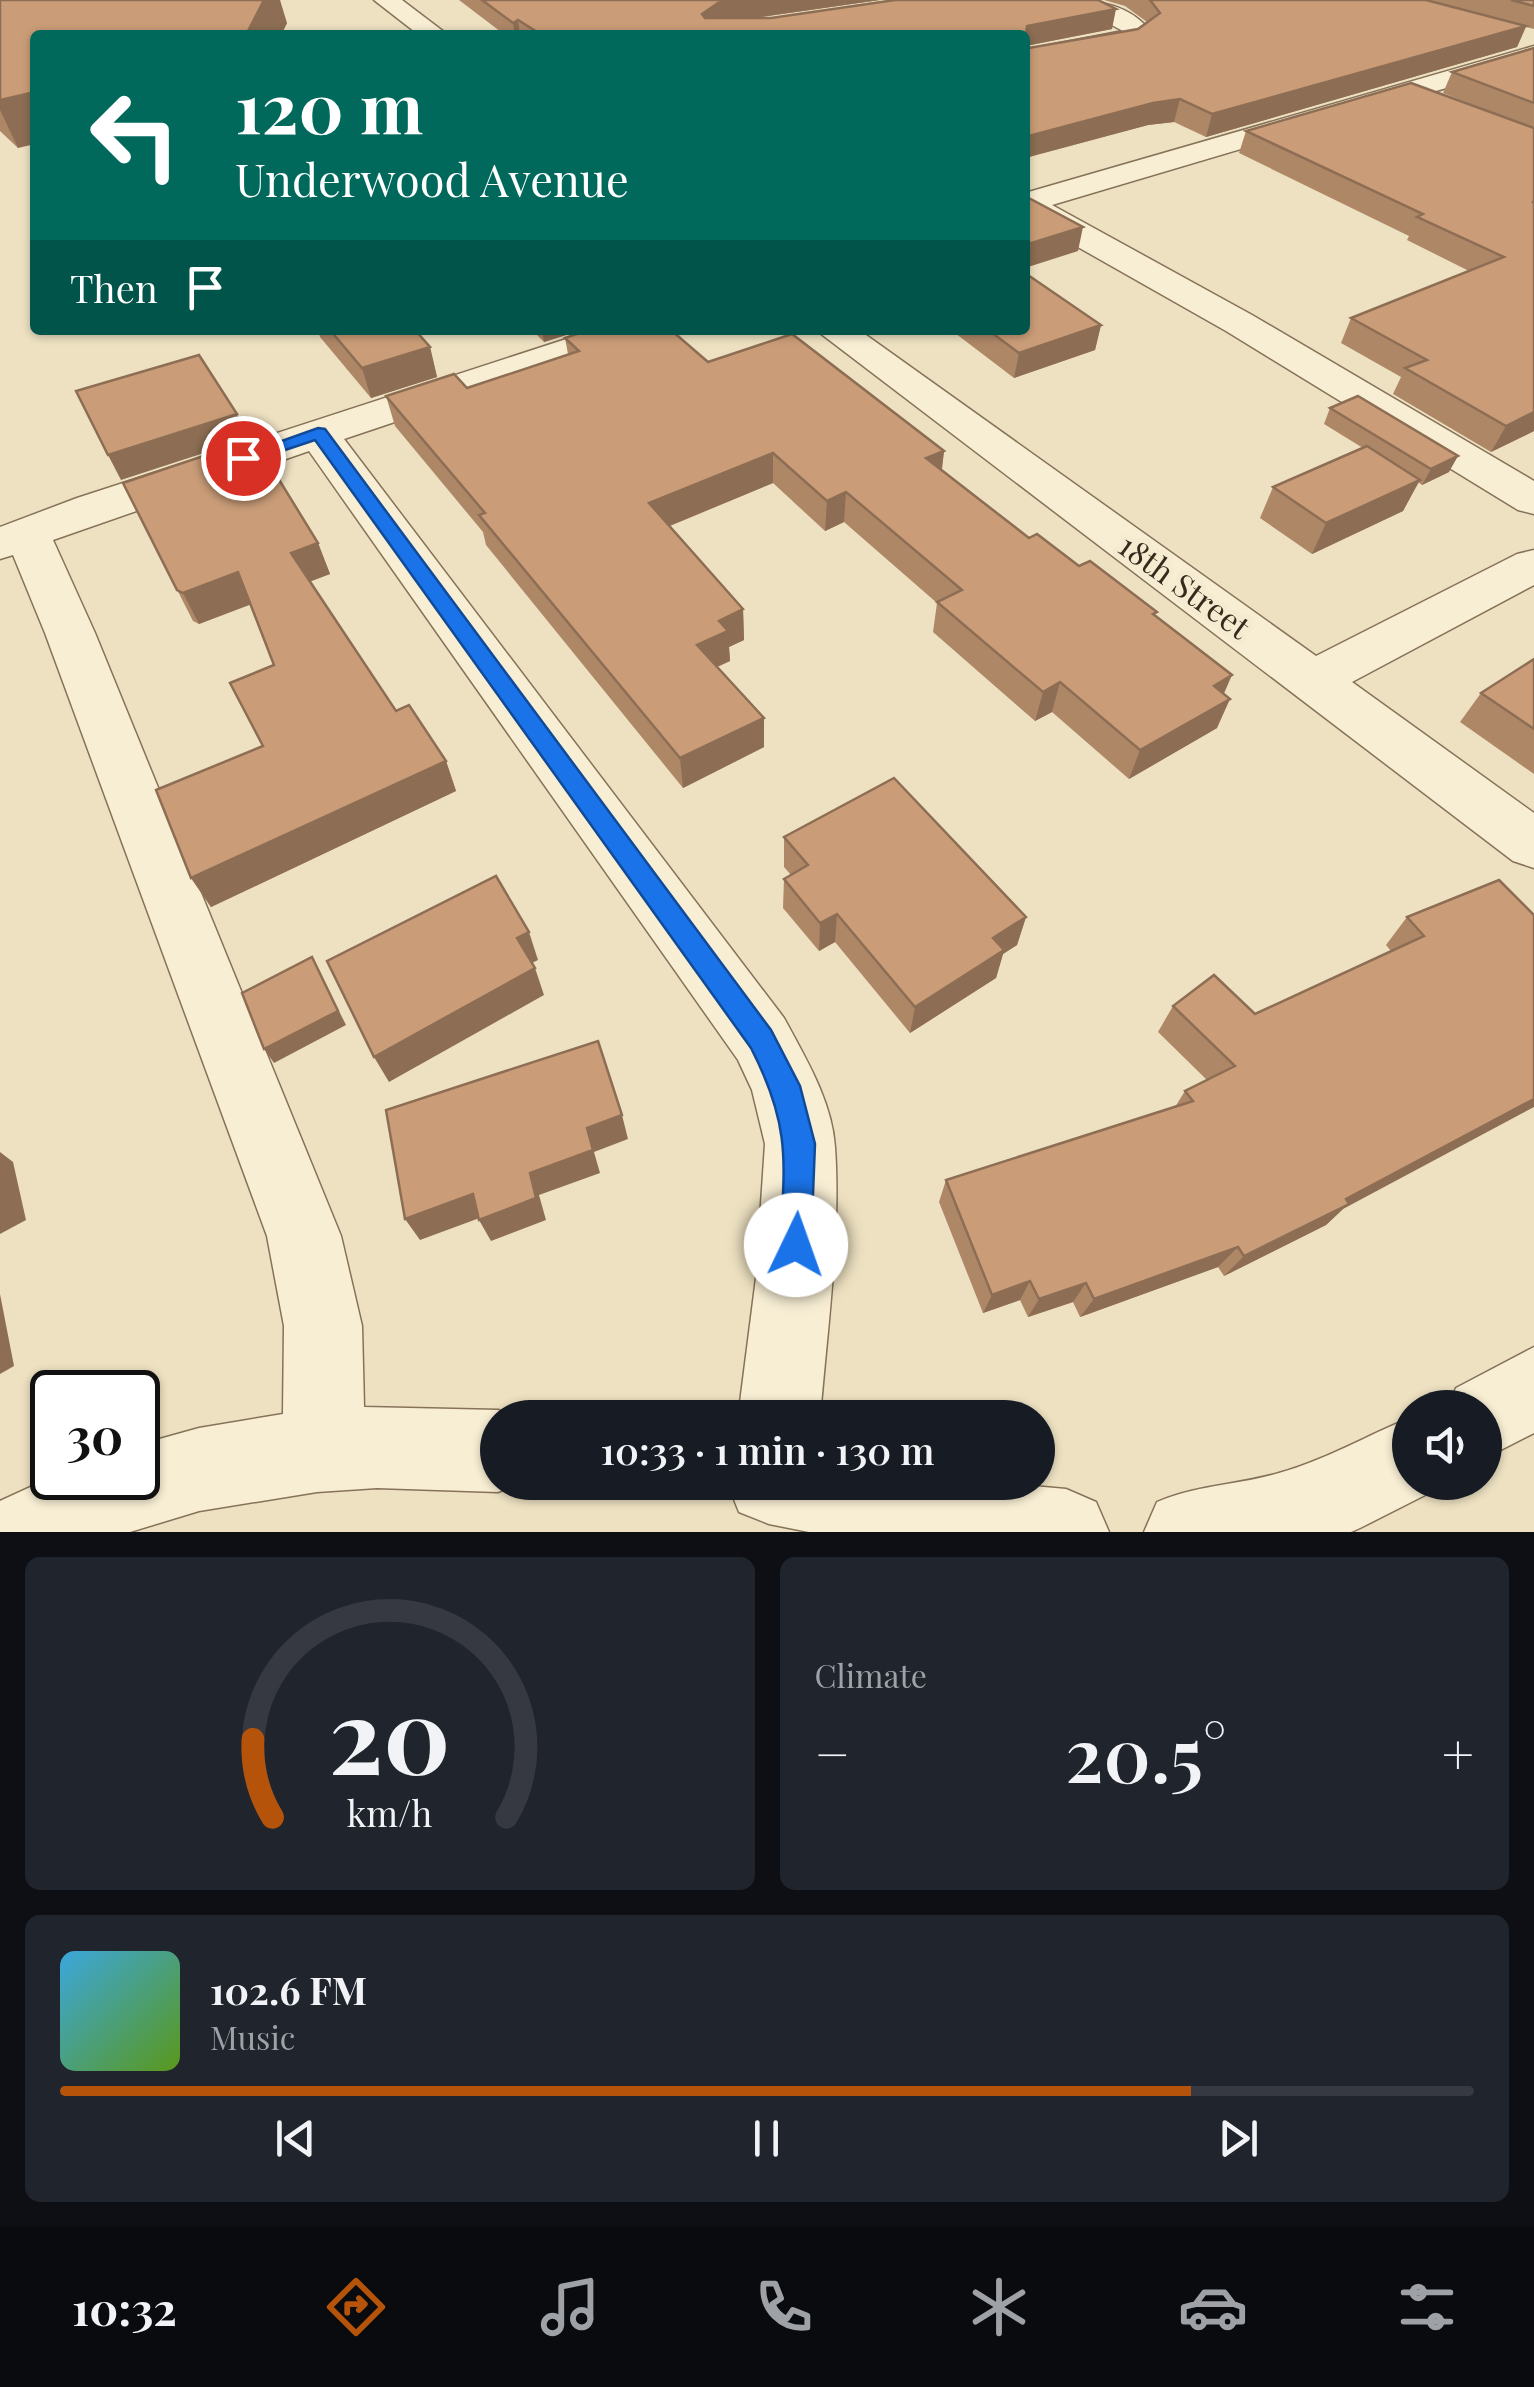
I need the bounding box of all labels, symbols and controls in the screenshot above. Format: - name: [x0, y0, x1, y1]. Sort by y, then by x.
- text: 120 m: [235, 58, 423, 152]
- icon: left: [70, 70, 200, 200]
- text: Underwood Avenue: [235, 148, 629, 208]
- icon: arrive: [178, 260, 233, 315]
- text: Then: [70, 262, 158, 313]
- pin: [201, 416, 286, 501]
- icon: arrive: [216, 431, 271, 486]
- street label: 18th Street: [1111, 523, 1260, 648]
- position arrow: [744, 1193, 848, 1297]
- speed limit sign: 30: [30, 1370, 160, 1500]
- map controls: [1392, 1390, 1502, 1500]
- button: sound: [1392, 1390, 1502, 1500]
- text: 10:33 · 1 min · 130 m: [601, 1424, 934, 1475]
- text: Climate: [815, 1653, 927, 1696]
- text: 20: [329, 1662, 450, 1801]
- text: 20.5°: [1065, 1702, 1227, 1802]
- text: −: [815, 1715, 850, 1789]
- text: +: [1442, 1715, 1474, 1789]
- text: km/h: [347, 1788, 433, 1836]
- text: 102.6 FM: [210, 1964, 367, 2015]
- text: Music: [210, 2015, 295, 2058]
- icon: previous: [268, 2111, 323, 2166]
- icon: pause: [739, 2111, 794, 2166]
- icon: next: [1211, 2111, 1266, 2166]
- icon: directions: [321, 2272, 391, 2342]
- icon: music: [535, 2272, 605, 2342]
- icon: phone: [749, 2272, 819, 2342]
- icon: climate: [964, 2272, 1034, 2342]
- icon: car: [1178, 2272, 1248, 2342]
- icon: filters: [1392, 2272, 1462, 2342]
- text: 10:32: [72, 2277, 177, 2337]

